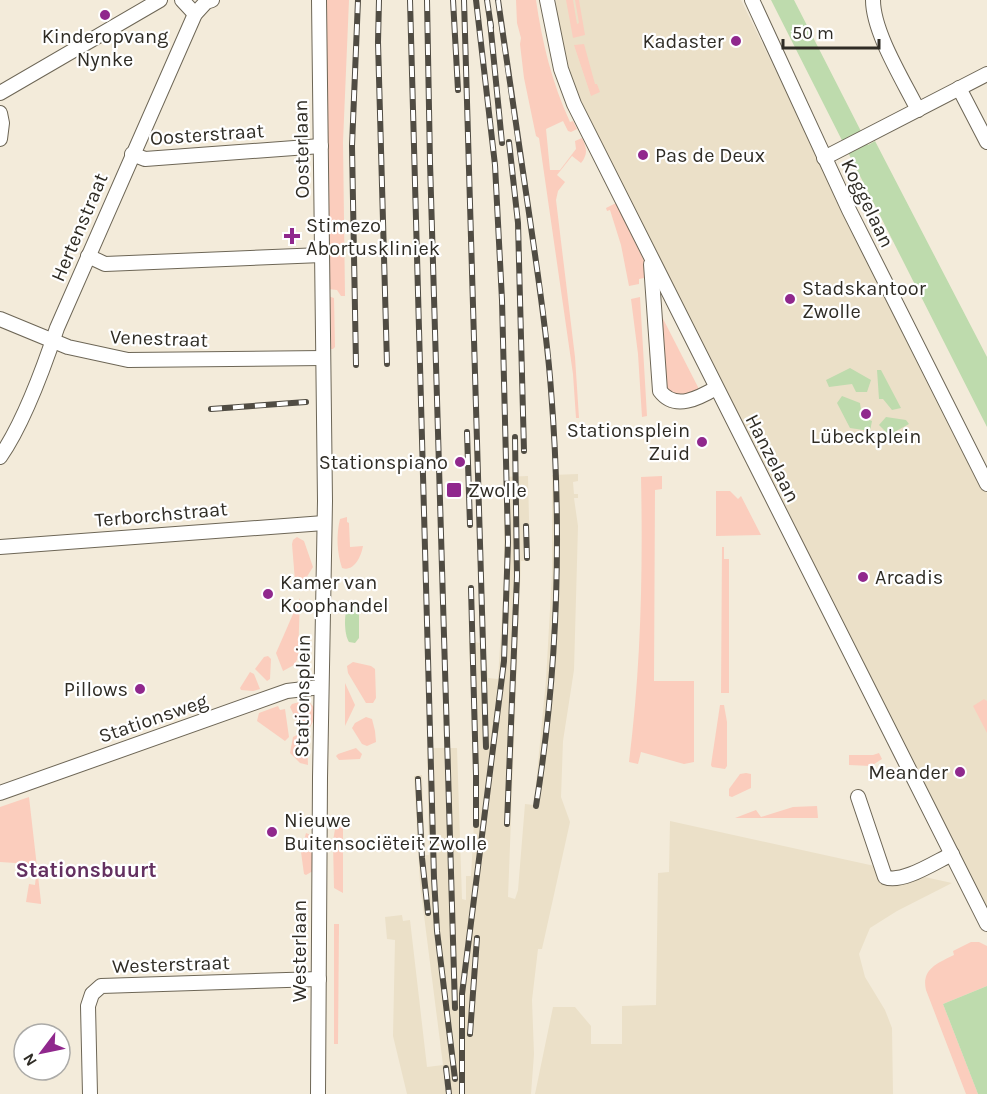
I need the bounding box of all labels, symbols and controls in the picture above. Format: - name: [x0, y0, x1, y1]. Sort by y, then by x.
- marker: Kinderopvang Nynke: [98, 8, 112, 22]
- scale bar: [783, 12, 879, 50]
- text: 50 m: [792, 22, 834, 44]
- place label: Kinderopvang Nynke: [42, 25, 168, 71]
- place label: Kadaster: [642, 30, 725, 53]
- marker: Kadaster: [729, 34, 743, 48]
- street label: Oosterlaan: [289, 99, 314, 199]
- street label: Oosterstraat: [149, 119, 265, 150]
- place label: Pas de Deux: [655, 144, 765, 167]
- marker: Pas de Deux: [636, 148, 650, 162]
- street label: Koggelaan: [836, 155, 899, 251]
- street label: Hertenstraat: [46, 169, 113, 285]
- place label: Stimezo Abortuskliniek: [306, 214, 440, 260]
- marker: Stimezo Abortuskliniek: [283, 227, 301, 245]
- place label: Stadskantoor Zwolle: [802, 277, 927, 323]
- marker: Stadskantoor Zwolle: [783, 292, 797, 306]
- street label: Venestraat: [110, 325, 209, 352]
- marker: Lübeckplein: [859, 407, 873, 421]
- street label: Hanzelaan: [741, 410, 805, 506]
- place label: Stationsplein Zuid: [567, 419, 690, 465]
- place label: Lübeckplein: [811, 425, 921, 448]
- marker: Stationsplein Zuid: [695, 435, 709, 449]
- place label: Stationspiano: [319, 451, 448, 474]
- marker: Stationspiano: [453, 455, 467, 469]
- place label: Zwolle: [468, 479, 527, 502]
- marker: Zwolle: [445, 481, 463, 499]
- street label: Terborchstraat: [94, 497, 229, 532]
- place label: Arcadis: [875, 566, 943, 589]
- marker: Arcadis: [856, 570, 870, 584]
- place label: Kamer van Koophandel: [280, 571, 389, 617]
- marker: Kamer van Koophandel: [261, 587, 275, 601]
- street label: Stationsplein: [290, 634, 315, 758]
- place label: Pillows: [64, 678, 128, 701]
- marker: Pillows: [133, 682, 147, 696]
- street label: Stationsweg: [96, 689, 211, 748]
- place label: Meander: [868, 761, 949, 784]
- marker: Meander: [953, 765, 967, 779]
- place label: Nieuwe Buitensociëteit Zwolle: [284, 809, 487, 855]
- marker: Nieuwe Buitensociëteit Zwolle: [265, 825, 279, 839]
- district label: Stationsbuurt: [16, 858, 156, 882]
- street label: Westerlaan: [288, 900, 311, 1002]
- street label: Westerstraat: [112, 951, 231, 978]
- north arrow: [12, 1022, 72, 1082]
- text: N: [19, 1050, 41, 1070]

